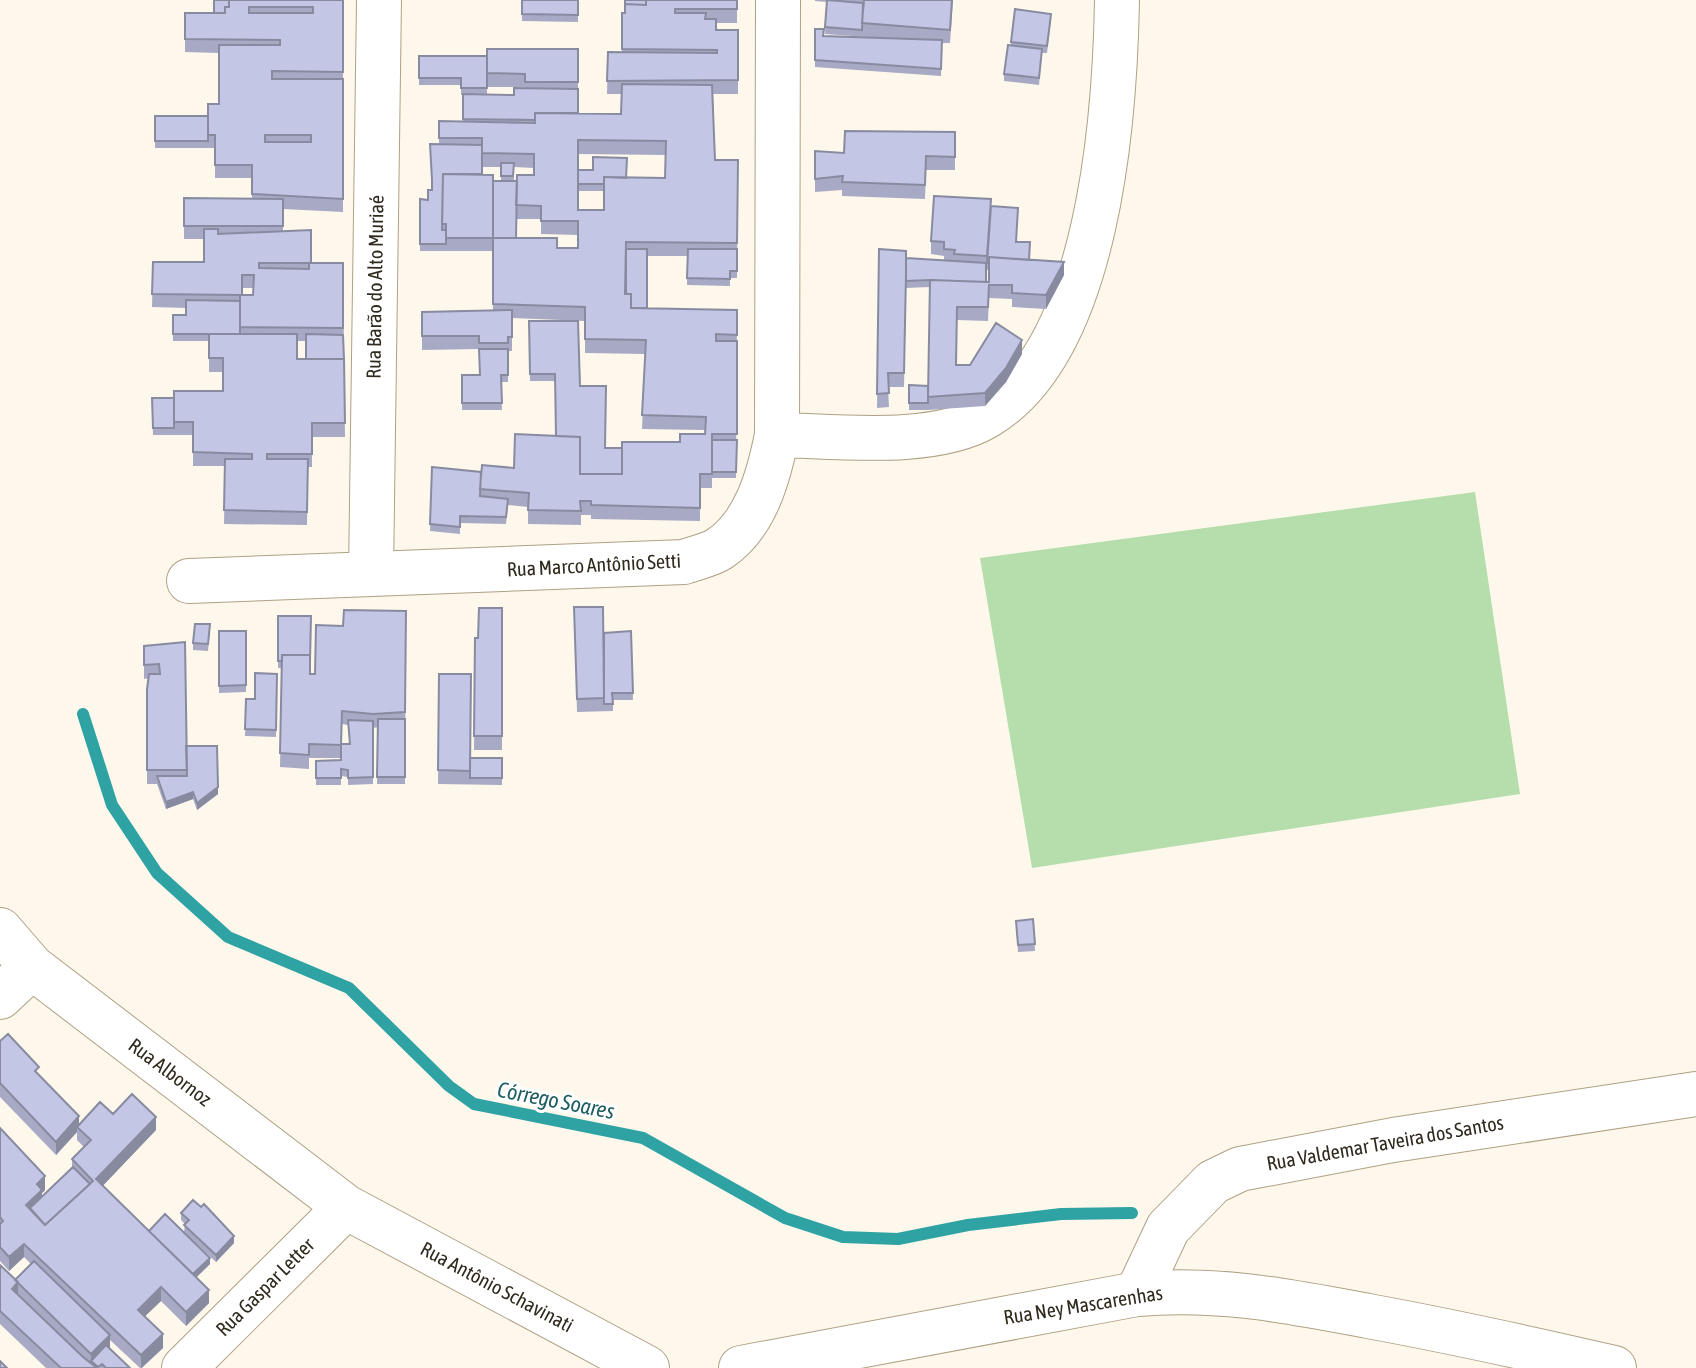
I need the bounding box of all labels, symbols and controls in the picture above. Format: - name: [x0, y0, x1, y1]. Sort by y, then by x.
- street label: Rua Barão do Alto Muriaé: [361, 195, 388, 379]
- street label: Rua Marco Antônio Setti: [506, 548, 682, 581]
- street label: Rua Albornoz: [124, 1033, 216, 1110]
- water label: Córrego Soares: [495, 1076, 617, 1124]
- street label: Rua Valdemar Taveira dos Santos: [1265, 1110, 1505, 1175]
- street label: Rua Gaspar Letter: [211, 1232, 319, 1340]
- street label: Rua Antônio Schavinati: [417, 1237, 578, 1337]
- street label: Rua Ney Mascarenhas: [1002, 1281, 1164, 1328]

